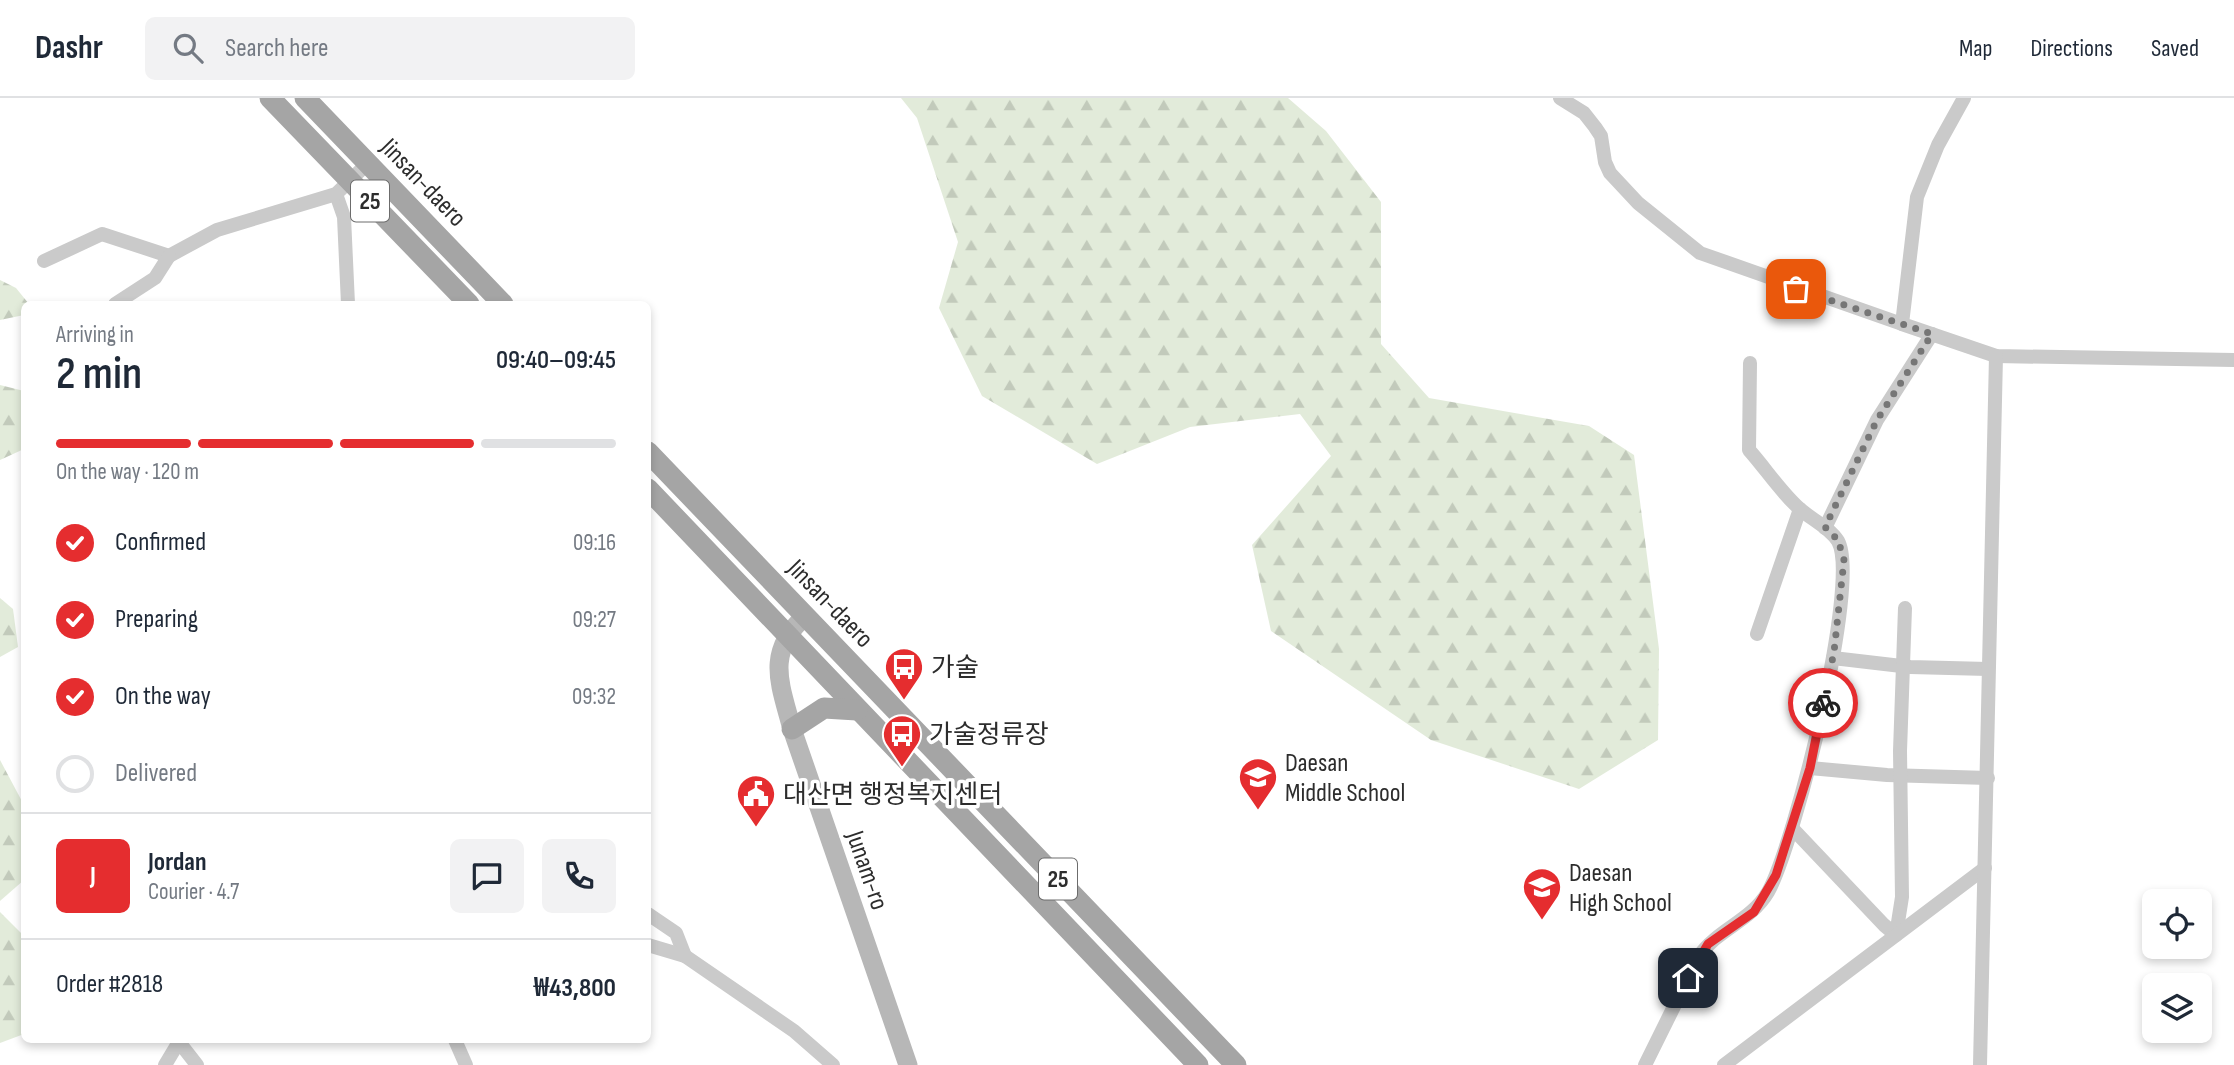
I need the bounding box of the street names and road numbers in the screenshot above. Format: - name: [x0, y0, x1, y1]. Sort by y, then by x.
- street label: Jinsan-daero: [373, 132, 472, 234]
- road number: 25: [351, 180, 389, 222]
- street label: Jinsan-daero: [780, 553, 879, 655]
- street label: Junam-ro: [838, 826, 894, 914]
- road number: 25: [1039, 858, 1077, 900]

